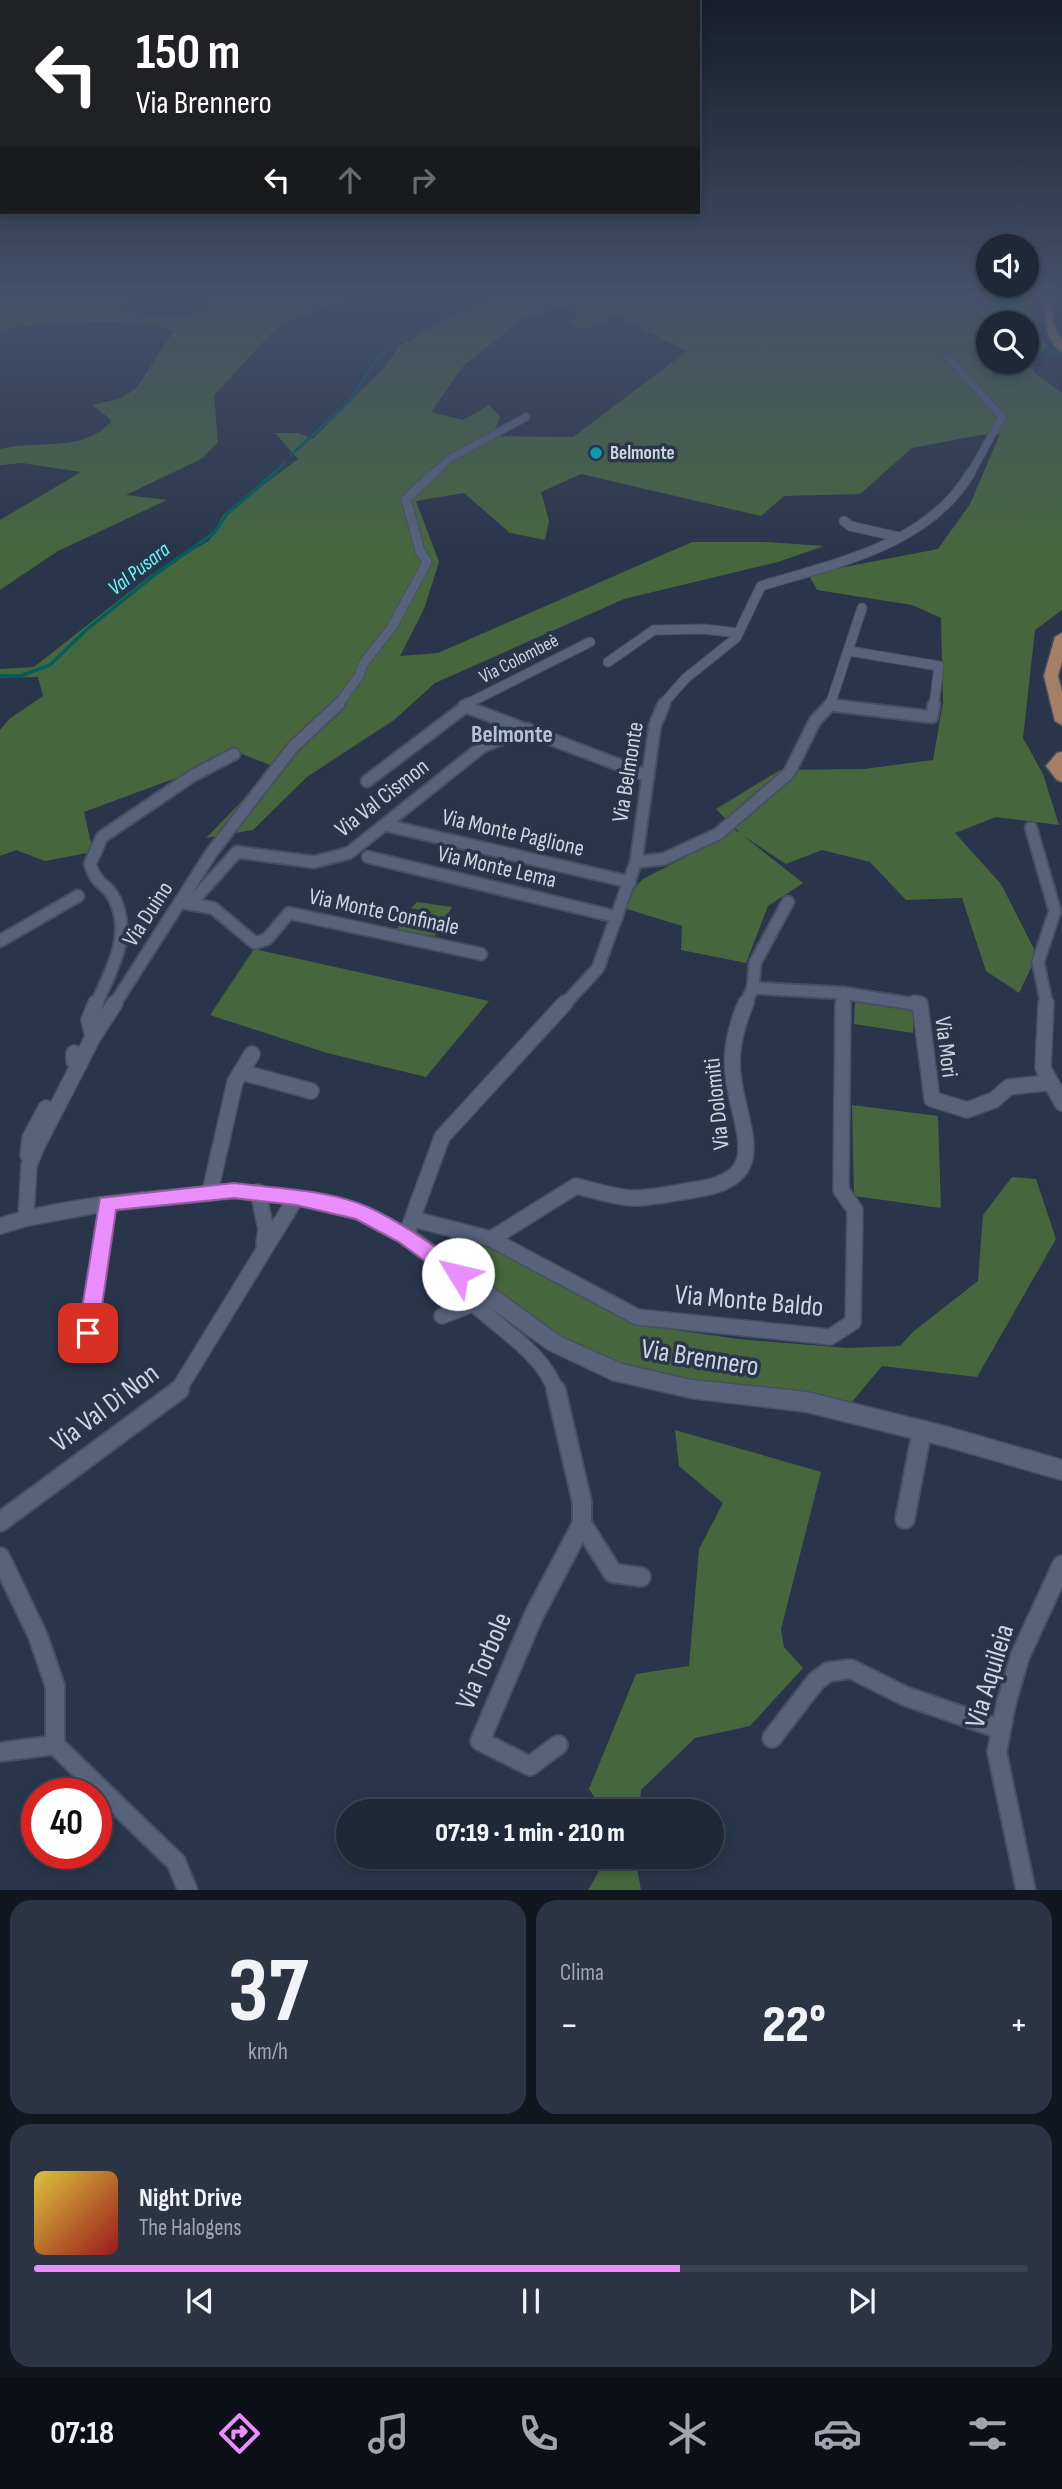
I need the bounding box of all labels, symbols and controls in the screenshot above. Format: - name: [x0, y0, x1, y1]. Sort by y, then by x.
- text: 150 m: [136, 24, 240, 83]
- icon: left: [21, 28, 112, 119]
- text: Via Brennero: [136, 84, 272, 123]
- icon: left: [258, 161, 296, 199]
- icon: ahead: [331, 161, 369, 199]
- icon: right: [404, 161, 442, 199]
- map controls: [976, 234, 1039, 374]
- button: sound: [976, 234, 1039, 297]
- button: search: [976, 311, 1039, 374]
- place label: Belmonte: [610, 442, 675, 465]
- marker: Belmonte: [588, 445, 604, 461]
- water label: Val Pusara: [103, 537, 175, 601]
- street label: Via Colombeè: [475, 629, 563, 689]
- district label: Belmonte: [471, 720, 553, 749]
- street label: Via Belmonte: [606, 720, 650, 824]
- street label: Via Val Cismon: [329, 753, 435, 843]
- street label: Via Monte Paglione: [439, 803, 587, 863]
- street label: Via Monte Lema: [435, 840, 559, 894]
- street label: Via Duino: [117, 876, 179, 952]
- street label: Via Monte Confinale: [306, 882, 462, 942]
- street label: Via Mori: [928, 1015, 964, 1079]
- street label: Via Dolomiti: [698, 1057, 736, 1151]
- position arrow: [421, 1237, 495, 1311]
- street label: Via Monte Baldo: [673, 1278, 825, 1324]
- pin: [58, 1303, 118, 1363]
- icon: arrive: [69, 1314, 107, 1352]
- street label: Via Brennero: [639, 1332, 761, 1384]
- street label: Via Val Di Non: [45, 1357, 165, 1459]
- street label: Via Torbole: [449, 1608, 519, 1714]
- street label: Via Aquileia: [959, 1620, 1021, 1732]
- speed limit sign: 40: [21, 1778, 112, 1869]
- text: 07:19 · 1 min · 210 m: [435, 1818, 625, 1849]
- text: 37: [228, 1938, 308, 2047]
- text: Clima: [560, 1959, 604, 1987]
- text: 22°: [762, 1994, 826, 2057]
- text: −: [560, 2003, 579, 2048]
- text: +: [1009, 2003, 1028, 2048]
- text: km/h: [248, 2038, 288, 2066]
- text: Night Drive: [139, 2183, 242, 2214]
- text: The Halogens: [139, 2214, 242, 2242]
- icon: previous: [181, 2282, 219, 2320]
- icon: pause: [512, 2282, 550, 2320]
- icon: next: [843, 2282, 881, 2320]
- icon: directions: [215, 2409, 264, 2458]
- icon: music: [364, 2409, 413, 2458]
- icon: phone: [514, 2409, 563, 2458]
- icon: climate: [663, 2409, 712, 2458]
- icon: car: [813, 2409, 862, 2458]
- icon: filters: [963, 2409, 1012, 2458]
- text: 07:18: [50, 2414, 114, 2453]

